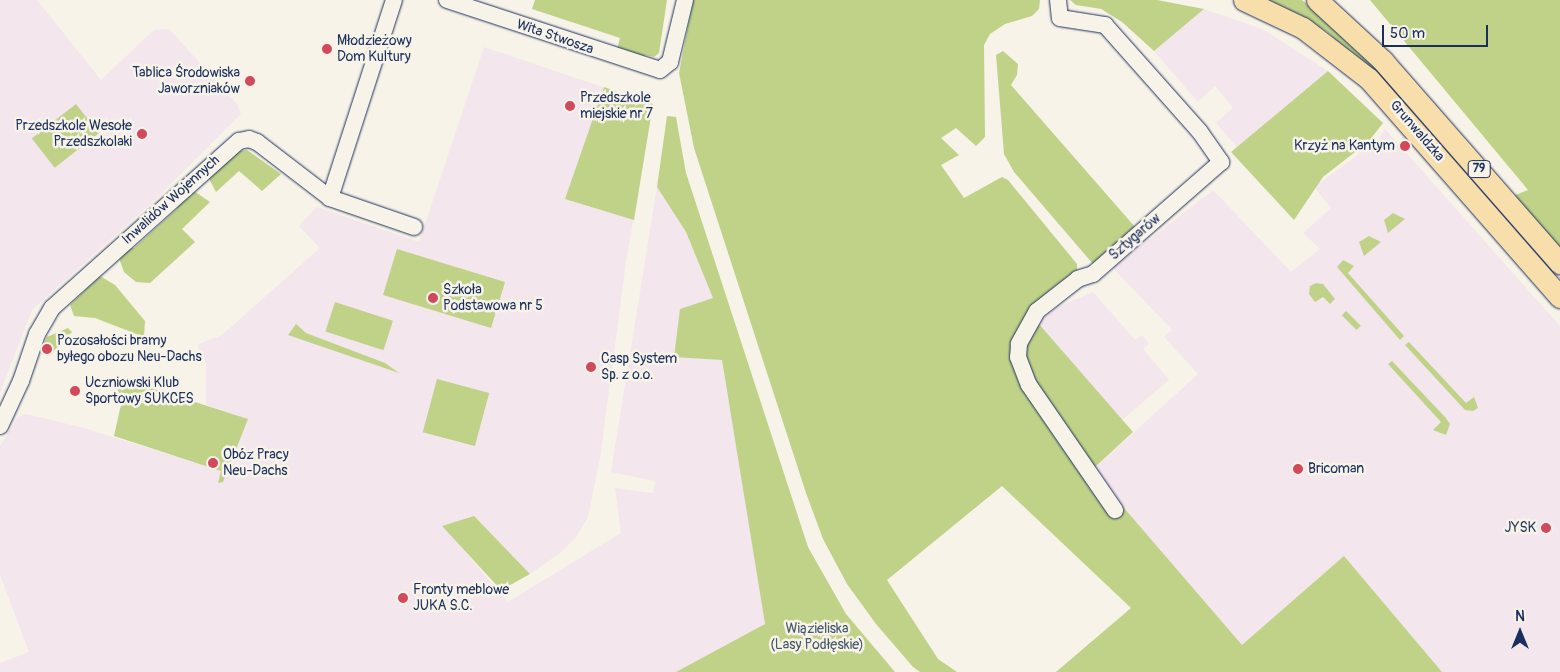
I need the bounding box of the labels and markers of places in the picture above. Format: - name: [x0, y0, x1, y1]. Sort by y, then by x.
- place label: Młodzieżowy Dom Kultury: [337, 33, 412, 65]
- marker: Młodzieżowy Dom Kultury: [321, 43, 333, 55]
- place label: Tablica Środowiska Jaworzniaków: [132, 65, 240, 98]
- marker: Tablica Środowiska Jaworzniaków: [244, 75, 256, 87]
- place label: Przedszkole miejskie nr 7: [580, 90, 653, 122]
- marker: Przedszkole miejskie nr 7: [564, 100, 576, 112]
- place label: Przedszkole Wesołe Przedszkolaki: [15, 118, 132, 150]
- marker: Przedszkole Wesołe Przedszkolaki: [136, 128, 148, 140]
- place label: Krzyż na Kantym: [1294, 138, 1395, 154]
- marker: Krzyż na Kantym: [1399, 140, 1411, 152]
- place label: Szkoła Podstawowa nr 5: [443, 282, 543, 314]
- marker: Szkoła Podstawowa nr 5: [427, 292, 439, 304]
- place label: Pozosałości bramy byłego obozu Neu-Dachs: [57, 333, 202, 366]
- marker: Pozosałości bramy byłego obozu Neu-Dachs: [41, 343, 53, 355]
- place label: Casp System Sp. z o.o.: [601, 351, 677, 384]
- marker: Casp System Sp. z o.o.: [585, 361, 597, 373]
- place label: Uczniowski Klub Sportowy SUKCES: [85, 375, 194, 408]
- marker: Uczniowski Klub Sportowy SUKCES: [69, 385, 81, 397]
- place label: Obóz Pracy Neu-Dachs: [223, 447, 289, 480]
- marker: Obóz Pracy Neu-Dachs: [207, 457, 219, 469]
- place label: Bricoman: [1308, 461, 1364, 477]
- marker: Bricoman: [1292, 463, 1304, 475]
- place label: JYSK: [1505, 520, 1536, 536]
- marker: JYSK: [1540, 522, 1552, 534]
- place label: Fronty meblowe JUKA S.C.: [413, 582, 509, 614]
- marker: Fronty meblowe JUKA S.C.: [397, 592, 409, 604]

